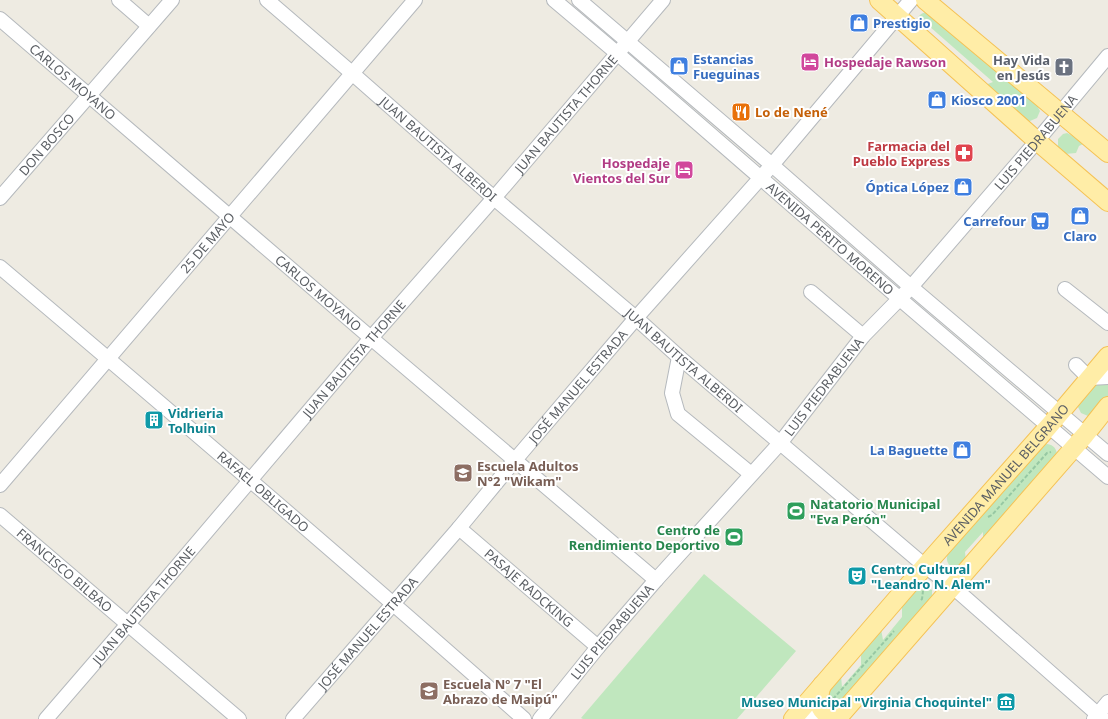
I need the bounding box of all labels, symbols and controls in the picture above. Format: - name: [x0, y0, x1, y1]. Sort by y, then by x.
- shop icon: Prestigio: [848, 12, 870, 34]
- place label: Prestigio: [873, 14, 931, 32]
- street label: CARLOS MOYANO: [26, 39, 120, 124]
- place label: Estancias Fueguinas: [693, 50, 760, 83]
- street label: JUAN BAUTISTA THORNE: [509, 51, 621, 178]
- hotel icon: Hospedaje Rawson: [799, 51, 821, 73]
- place label: Hay Vida en Jesús: [993, 51, 1050, 84]
- place label: Hospedaje Rawson: [824, 53, 946, 71]
- shop icon: Estancias Fueguinas: [668, 55, 690, 77]
- church icon: Hay Vida en Jesús: [1053, 56, 1075, 78]
- shop icon: Kiosco 2001: [926, 89, 948, 111]
- street label: LUIS PIEDRABUENA: [990, 90, 1082, 194]
- street label: JUAN BAUTISTA ALBERDI: [374, 91, 501, 205]
- place label: Kiosco 2001: [951, 91, 1026, 109]
- restaurant icon: Lo de Nené: [730, 101, 752, 123]
- place label: Lo de Nené: [755, 103, 828, 121]
- street label: DON BOSCO: [15, 110, 79, 179]
- place label: Farmacia del Pueblo Express: [853, 137, 950, 170]
- pharmacy icon: Farmacia del Pueblo Express: [953, 142, 975, 164]
- place label: Hospedaje Vientos del Sur: [573, 154, 670, 187]
- hotel icon: Hospedaje Vientos del Sur: [673, 159, 695, 181]
- shop icon: Óptica López: [952, 176, 974, 198]
- street label: AVENIDA PERITO MORENO: [763, 178, 898, 299]
- place label: Óptica López: [865, 178, 949, 196]
- shop icon: Claro: [1069, 205, 1091, 227]
- street label: 25 DE MAYO: [176, 208, 239, 277]
- supermarket icon: Carrefour: [1029, 210, 1051, 232]
- place label: Carrefour: [963, 212, 1026, 230]
- place label: Claro: [1063, 227, 1097, 245]
- street label: CARLOS MOYANO: [271, 251, 366, 335]
- street label: JUAN BAUTISTA THORNE: [297, 296, 410, 423]
- street label: JUAN BAUTISTA ALBERDI: [620, 302, 747, 416]
- street label: JOSÉ MANUEL ESTRADA: [523, 325, 632, 448]
- street label: LUIS PIEDRABUENA: [780, 333, 868, 440]
- street label: AVENIDA MANUEL BELGRANO: [938, 400, 1073, 549]
- place label: Vidrieria Tolhuin: [168, 404, 224, 437]
- building icon: Vidrieria Tolhuin: [143, 409, 165, 431]
- shop icon: La Baguette: [951, 439, 973, 461]
- place label: La Baguette: [870, 441, 948, 459]
- street label: RAFAEL OBLIGADO: [214, 447, 313, 536]
- place label: Escuela Adultos N°2 "Wikam": [477, 457, 579, 490]
- school or university icon: Escuela Adultos N°2 "Wikam": [452, 462, 474, 484]
- place label: Natatorio Municipal "Eva Perón": [810, 495, 940, 528]
- sports icon: Natatorio Municipal "Eva Perón": [785, 500, 807, 522]
- place label: Centro de Rendimiento Deportivo: [569, 521, 720, 554]
- street label: FRANCISCO BILBAO: [13, 524, 116, 616]
- sports icon: Centro de Rendimiento Deportivo: [723, 526, 745, 548]
- street label: JUAN BAUTISTA THORNE: [87, 542, 199, 670]
- street label: PASAJE RADCKING: [481, 545, 577, 631]
- place label: Centro Cultural "Leandro N. Alem": [871, 560, 991, 593]
- theatre icon: Centro Cultural "Leandro N. Alem": [846, 565, 868, 587]
- street label: JOSÉ MANUEL ESTRADA: [312, 572, 422, 695]
- street label: LUIS PIEDRABUENA: [566, 580, 658, 683]
- place label: Escuela Nº 7 "El Abrazo de Maipú": [443, 675, 558, 708]
- school or university icon: Escuela Nº 7 "El Abrazo de Maipú": [418, 680, 440, 702]
- museum icon: Museo Municipal "Virginia Choquintel": [995, 691, 1017, 713]
- place label: Museo Municipal "Virginia Choquintel": [741, 693, 992, 711]

